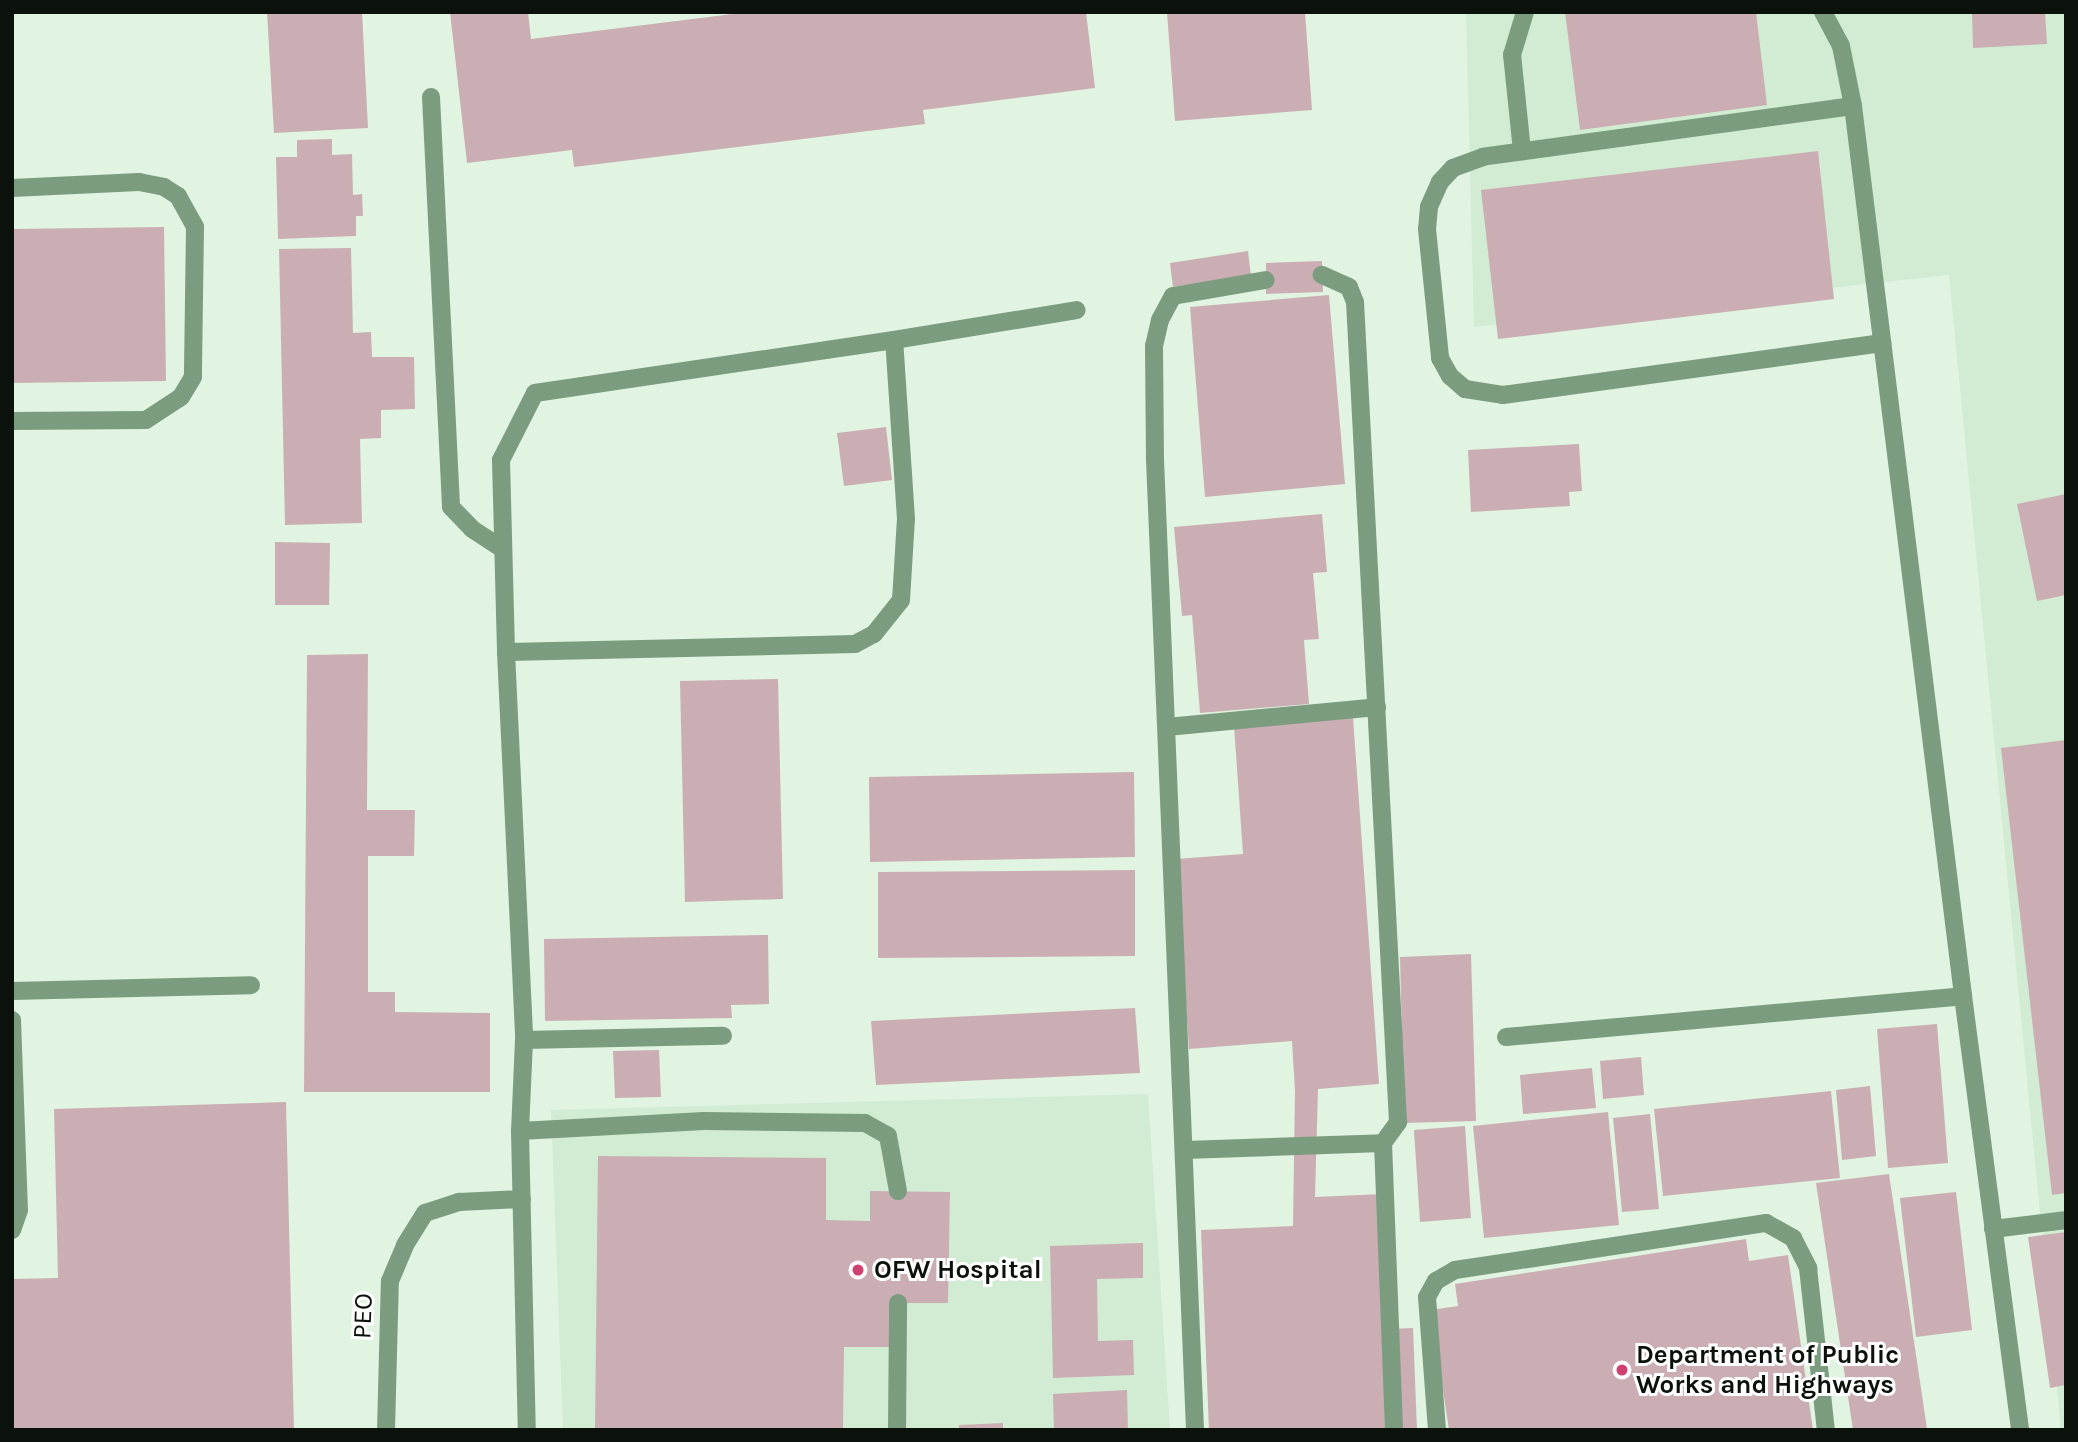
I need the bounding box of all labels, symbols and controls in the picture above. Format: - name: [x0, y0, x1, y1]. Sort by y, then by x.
- place label: OFW Hospital: [874, 1254, 1042, 1286]
- marker: OFW Hospital: [848, 1260, 868, 1280]
- street label: PEO: [347, 1293, 379, 1339]
- place label: Department of Public Works and Highways: [1636, 1339, 1899, 1400]
- marker: Department of Public Works and Highways: [1614, 1362, 1630, 1378]

